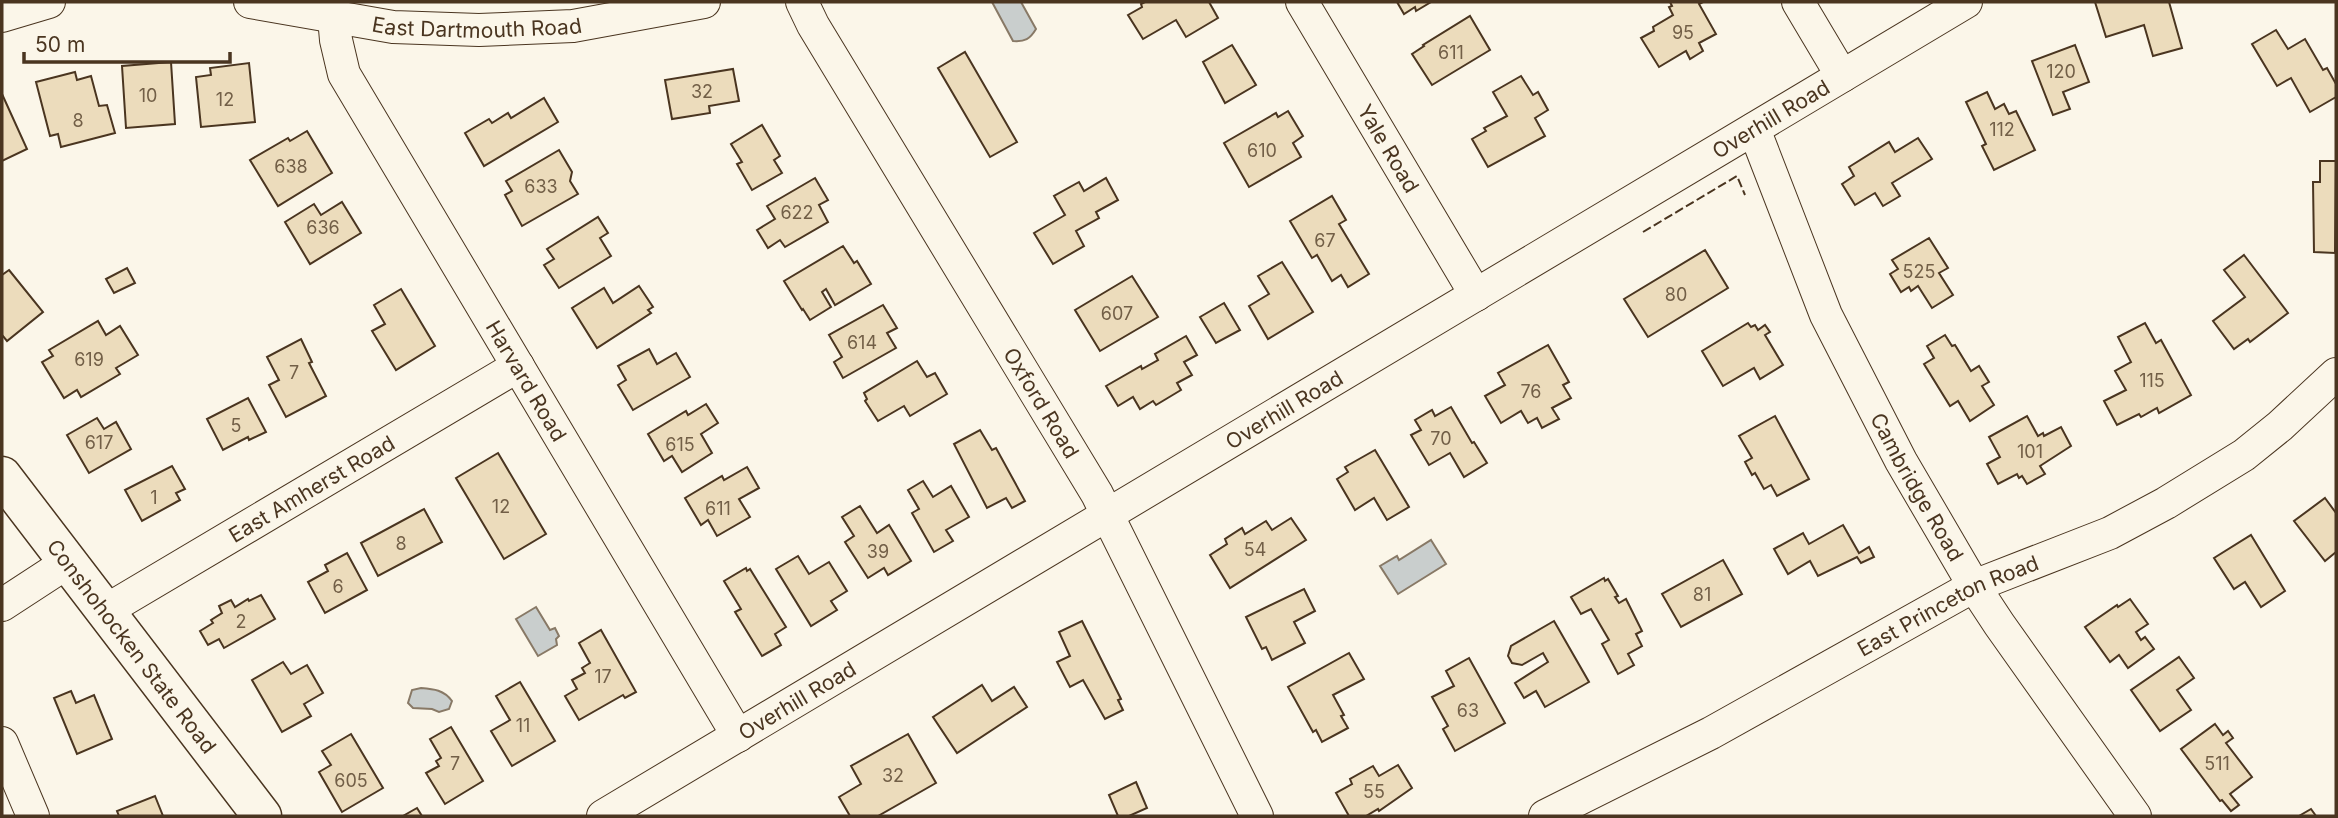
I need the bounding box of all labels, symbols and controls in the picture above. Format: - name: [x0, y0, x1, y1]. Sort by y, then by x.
- street label: East Dartmouth Road: [370, 11, 584, 43]
- scale bar: [24, 21, 231, 65]
- house number: 95: [1672, 22, 1694, 43]
- text: 50 m: [35, 32, 85, 57]
- house number: 611: [1438, 42, 1464, 63]
- house number: 120: [2046, 61, 2076, 82]
- street label: Overhill Road: [1707, 74, 1834, 163]
- house number: 32: [691, 81, 713, 102]
- house number: 10: [139, 85, 157, 106]
- house number: 12: [216, 89, 234, 110]
- street label: Yale Road: [1353, 99, 1425, 197]
- house number: 8: [72, 110, 84, 131]
- house number: 112: [1989, 119, 2015, 140]
- house number: 610: [1247, 140, 1277, 161]
- house number: 638: [274, 156, 308, 177]
- house number: 633: [524, 176, 558, 197]
- house number: 622: [780, 202, 814, 223]
- house number: 636: [306, 217, 340, 238]
- house number: 67: [1314, 230, 1336, 251]
- house number: 525: [1903, 261, 1935, 282]
- house number: 80: [1665, 284, 1687, 305]
- house number: 607: [1101, 303, 1133, 324]
- street label: Harvard Road: [481, 316, 572, 446]
- house number: 614: [847, 332, 877, 353]
- street label: Oxford Road: [999, 343, 1085, 462]
- house number: 619: [74, 349, 104, 370]
- house number: 7: [289, 362, 299, 383]
- street label: Overhill Road: [1221, 365, 1347, 454]
- house number: 115: [2139, 370, 2165, 391]
- house number: 76: [1520, 381, 1542, 402]
- street label: Cambridge Road: [1866, 408, 1969, 565]
- house number: 5: [231, 415, 241, 436]
- house number: 70: [1430, 428, 1452, 449]
- street label: East Amherst Road: [224, 430, 399, 547]
- house number: 617: [85, 432, 113, 453]
- house number: 615: [665, 434, 695, 455]
- house number: 101: [2017, 441, 2043, 462]
- house number: 1: [150, 487, 158, 508]
- house number: 12: [492, 496, 510, 517]
- house number: 611: [705, 498, 731, 519]
- house number: 8: [395, 533, 407, 554]
- street label: Conshohocken State Road: [42, 534, 222, 758]
- house number: 54: [1244, 539, 1266, 560]
- house number: 39: [867, 541, 889, 562]
- street label: East Princeton Road: [1853, 550, 2042, 661]
- house number: 6: [332, 576, 344, 597]
- house number: 81: [1693, 584, 1711, 605]
- house number: 2: [236, 611, 246, 632]
- street label: Overhill Road: [734, 655, 860, 745]
- house number: 17: [594, 666, 612, 687]
- house number: 63: [1457, 700, 1479, 721]
- house number: 11: [516, 715, 530, 736]
- house number: 7: [450, 753, 460, 774]
- house number: 511: [2204, 753, 2230, 774]
- house number: 32: [882, 765, 904, 786]
- house number: 605: [334, 770, 368, 791]
- house number: 55: [1363, 781, 1385, 802]

